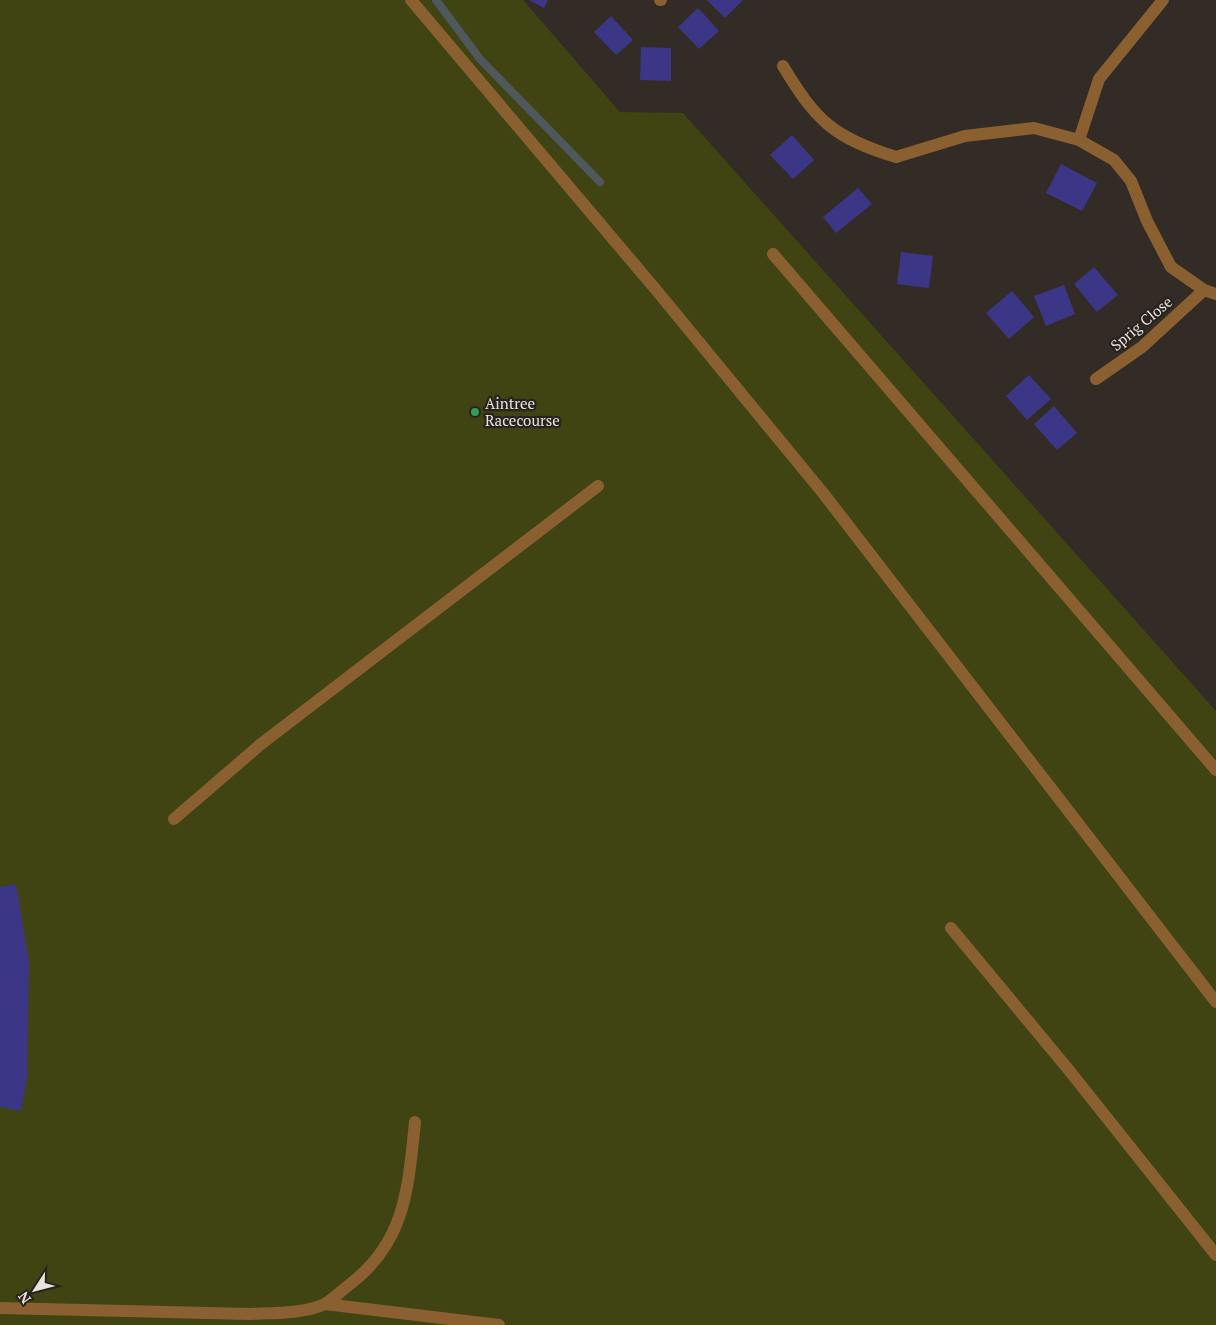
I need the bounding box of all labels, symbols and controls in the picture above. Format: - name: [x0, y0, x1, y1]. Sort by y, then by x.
- street label: Sprig Close: [1106, 291, 1176, 355]
- place label: Aintree Racecourse: [485, 393, 560, 430]
- marker: Aintree Racecourse: [469, 406, 481, 418]
- north arrow: [10, 1265, 60, 1315]
- text: N: [13, 1288, 35, 1308]

